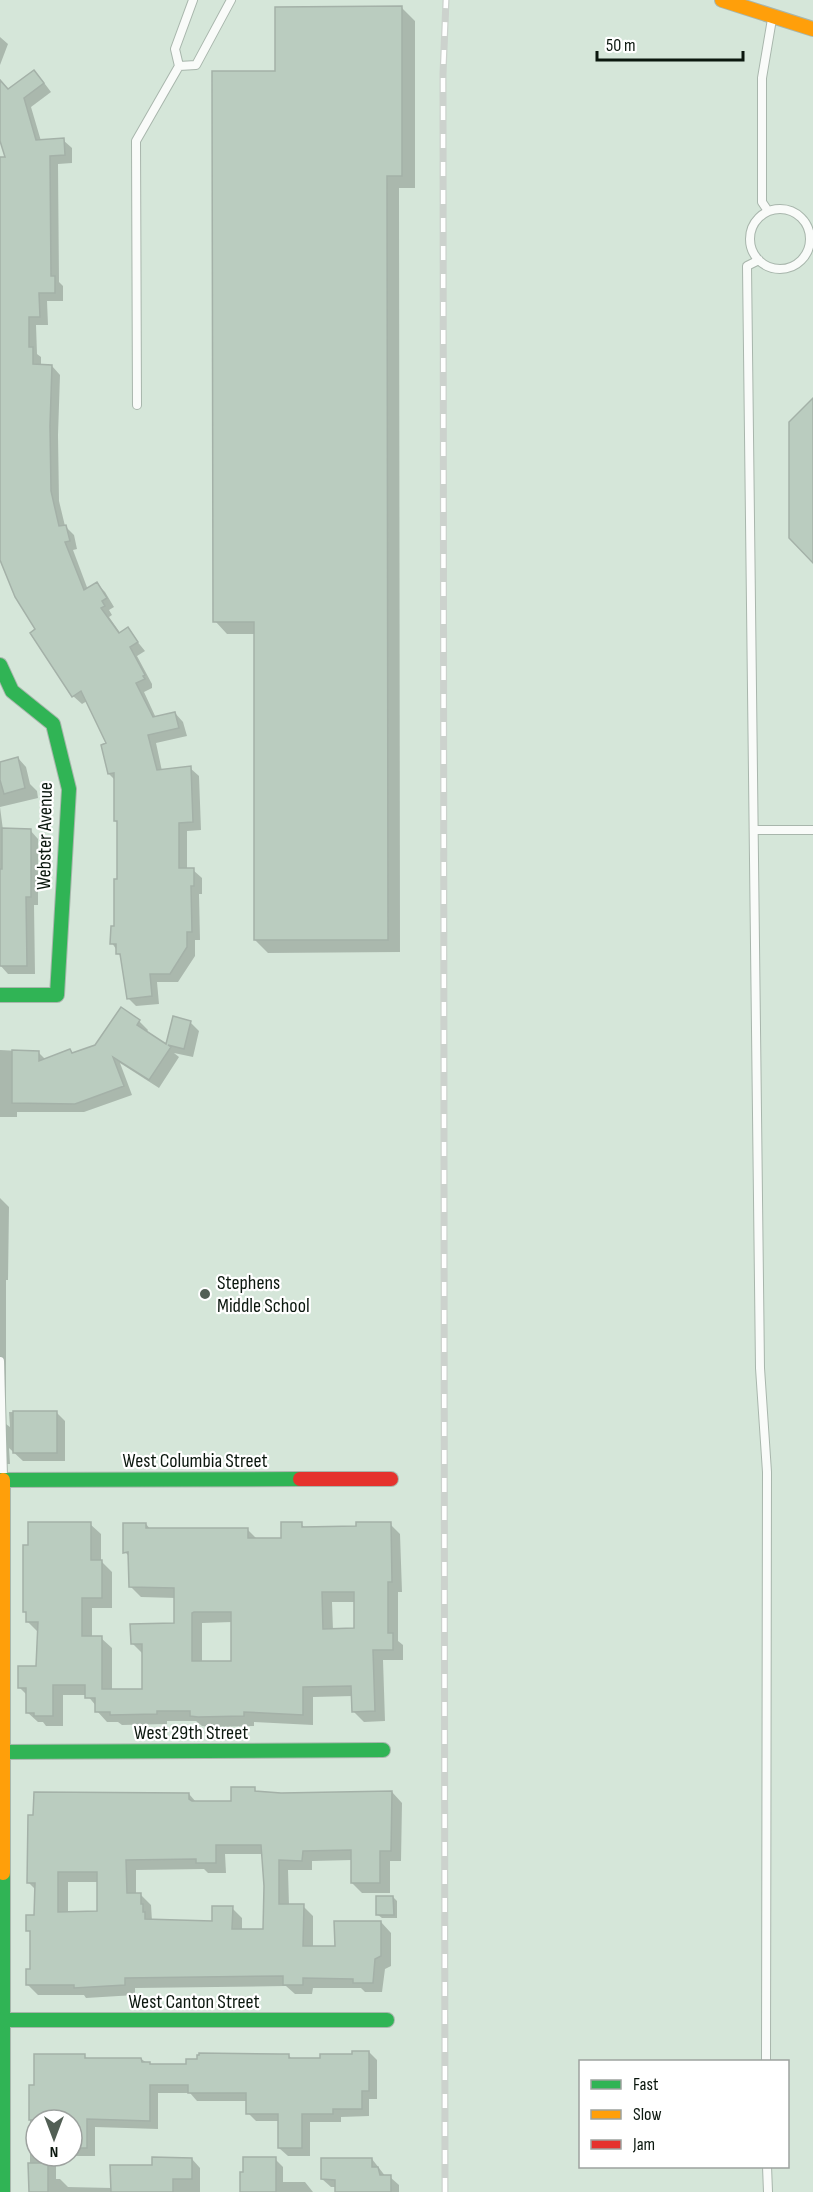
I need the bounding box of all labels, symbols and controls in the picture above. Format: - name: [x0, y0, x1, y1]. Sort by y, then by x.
- scale bar: [597, 24, 742, 62]
- text: 50 m: [606, 35, 636, 56]
- street label: Webster Avenue: [32, 782, 58, 890]
- place label: Stephens Middle School: [217, 1271, 310, 1318]
- marker: Stephens Middle School: [198, 1287, 212, 1301]
- street label: West Columbia Street: [122, 1449, 268, 1473]
- street label: West 29th Street: [134, 1721, 248, 1745]
- street label: West Canton Street: [128, 1990, 260, 2014]
- legend: [579, 2060, 789, 2168]
- text: Fast: [633, 2074, 659, 2095]
- text: Slow: [633, 2104, 662, 2125]
- north arrow: [24, 2108, 84, 2168]
- text: Jam: [632, 2134, 655, 2155]
- text: N: [50, 2142, 58, 2161]

